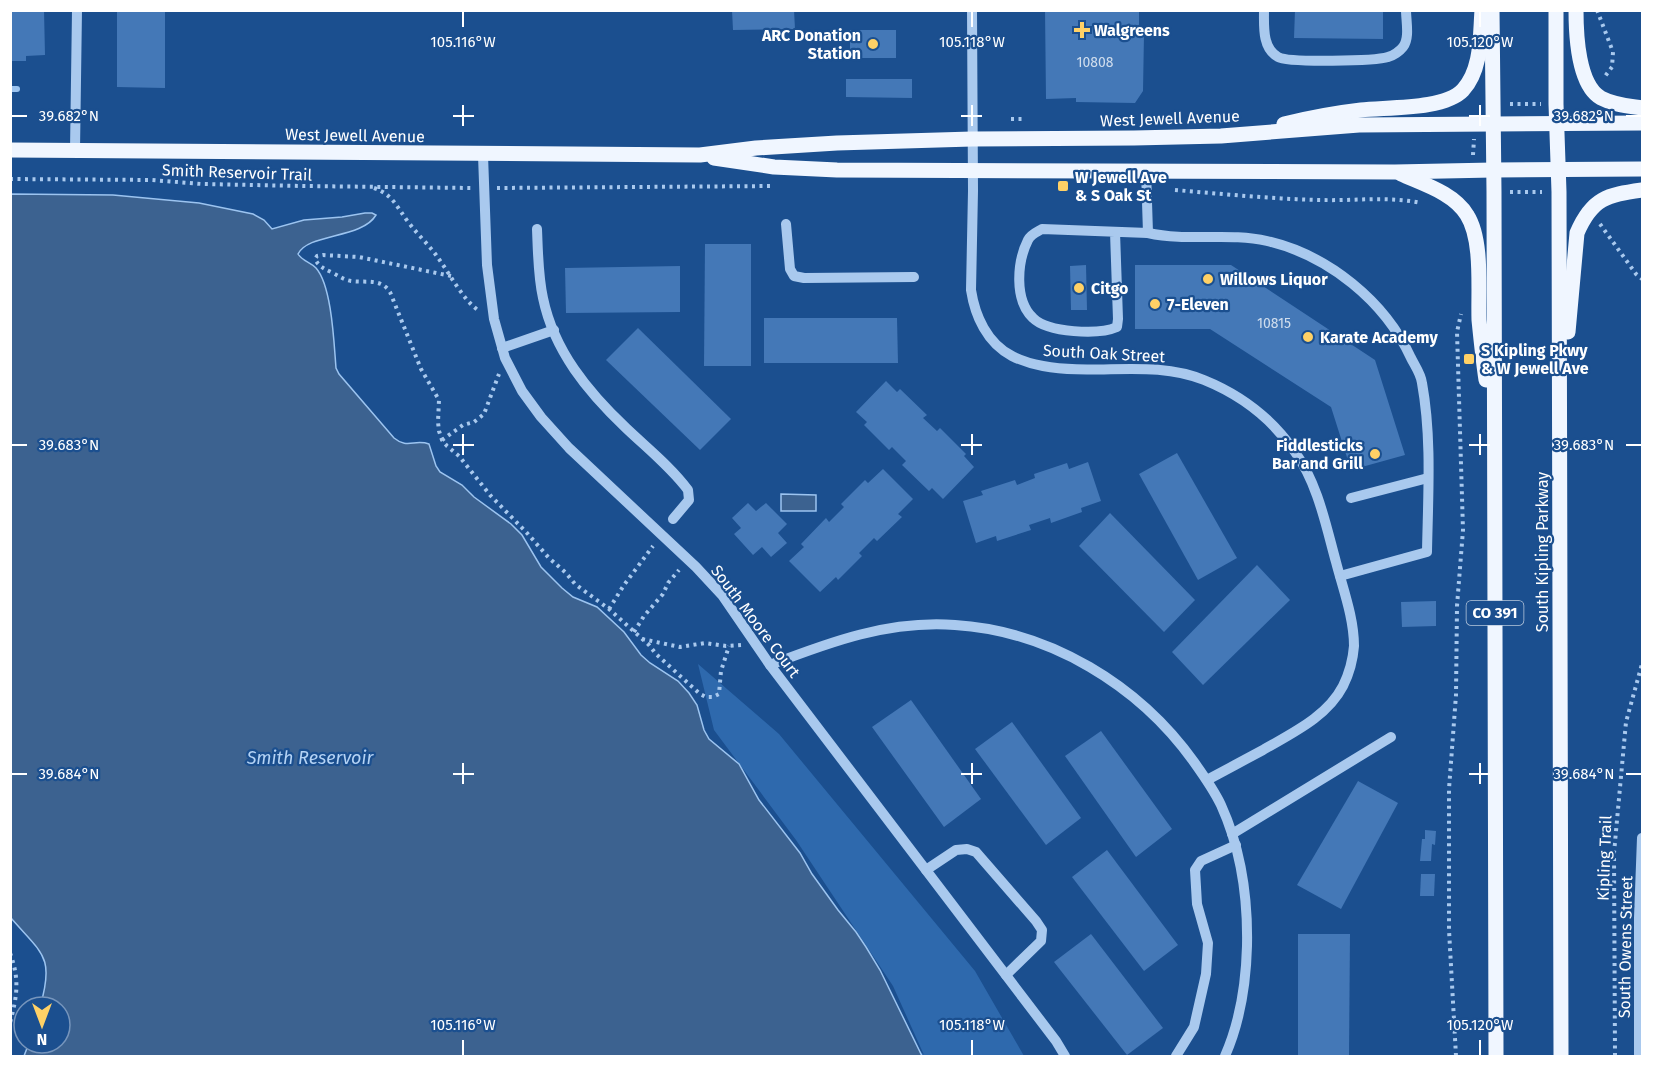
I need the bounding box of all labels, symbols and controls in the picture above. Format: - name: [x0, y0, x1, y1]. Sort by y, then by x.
- place label: Walgreens: [1094, 21, 1170, 40]
- marker: Walgreens: [1075, 23, 1089, 37]
- place label: ARC Donation Station: [761, 26, 861, 63]
- text: 105.116°W: [430, 33, 496, 51]
- text: 105.118°W: [939, 33, 1005, 51]
- text: 105.120°W: [1446, 33, 1514, 51]
- marker: ARC Donation Station: [866, 37, 880, 51]
- house number: 10808: [1076, 54, 1114, 71]
- text: 39.682°N: [39, 107, 99, 125]
- street label: West Jewell Avenue: [1100, 107, 1240, 130]
- text: 39.682°N: [1554, 107, 1614, 125]
- street label: West Jewell Avenue: [285, 125, 425, 146]
- street label: Smith Reservoir Trail: [162, 160, 313, 185]
- place label: W Jewell Ave & S Oak St: [1075, 168, 1167, 205]
- marker: W Jewell Ave & S Oak St: [1056, 179, 1070, 193]
- place label: Willows Liquor: [1220, 270, 1328, 289]
- marker: Willows Liquor: [1201, 272, 1215, 286]
- place label: Citgo: [1091, 279, 1128, 298]
- marker: Citgo: [1072, 281, 1086, 295]
- place label: 7-Eleven: [1167, 295, 1229, 314]
- marker: 7-Eleven: [1148, 297, 1162, 311]
- house number: 10815: [1257, 315, 1291, 332]
- place label: Karate Academy: [1320, 328, 1438, 347]
- marker: Karate Academy: [1301, 330, 1315, 344]
- street label: South Oak Street: [1042, 341, 1166, 366]
- place label: S Kipling Pkwy & W Jewell Ave: [1481, 341, 1589, 378]
- marker: S Kipling Pkwy & W Jewell Ave: [1462, 352, 1476, 366]
- text: 39.683°N: [39, 436, 99, 454]
- place label: Fiddlesticks Bar and Grill: [1272, 436, 1363, 473]
- text: 39.683°N: [1554, 436, 1614, 454]
- marker: Fiddlesticks Bar and Grill: [1368, 447, 1382, 461]
- street label: South Kipling Parkway: [1533, 472, 1552, 632]
- street label: South Moore Court: [707, 561, 804, 681]
- road number: CO 391: [1466, 601, 1524, 625]
- water label: Smith Reservoir: [246, 747, 375, 769]
- text: 39.684°N: [39, 765, 99, 783]
- text: 39.684°N: [1554, 765, 1614, 783]
- street label: Kipling Trail: [1594, 814, 1616, 901]
- street label: South Owens Street: [1615, 875, 1636, 1018]
- north arrow: [12, 995, 72, 1055]
- text: 105.116°W: [430, 1016, 496, 1034]
- text: 105.118°W: [939, 1016, 1005, 1034]
- text: 105.120°W: [1446, 1016, 1514, 1034]
- text: N: [37, 1030, 47, 1049]

